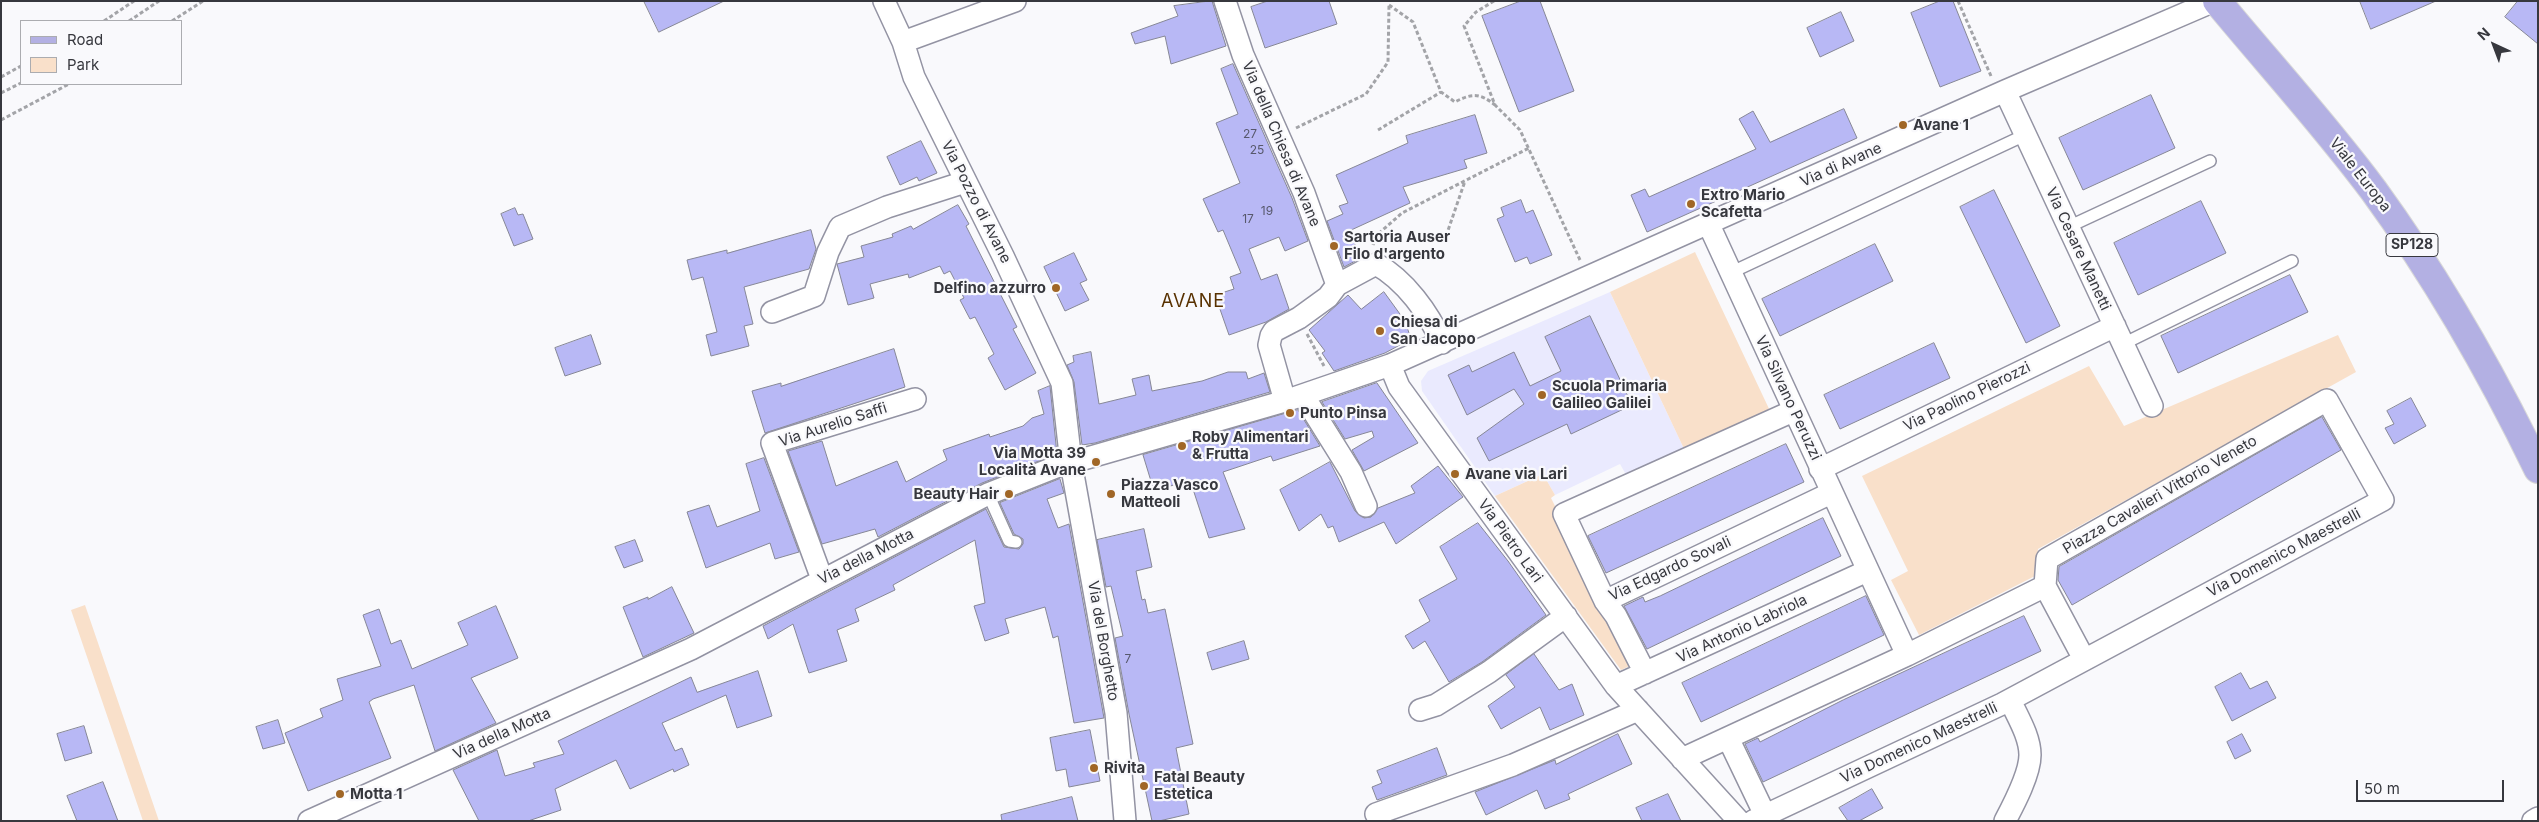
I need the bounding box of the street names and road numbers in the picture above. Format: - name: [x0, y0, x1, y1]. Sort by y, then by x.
- street label: Via della Chiesa di Avane: [1238, 59, 1324, 229]
- street label: Viale Europa: [2326, 134, 2394, 216]
- street label: Via Pozzo di Avane: [937, 138, 1015, 266]
- street label: Via di Avane: [1797, 139, 1885, 191]
- street label: Via Cesare Manetti: [2042, 185, 2114, 313]
- road number: SP128: [2386, 234, 2438, 256]
- street label: Via Silvano Peruzzi: [1751, 333, 1825, 463]
- street label: Via Paolino Pierozzi: [1900, 358, 2034, 436]
- street label: Via Aurelio Saffi: [777, 399, 889, 451]
- street label: Piazza Cavalieri Vittorio Veneto: [2060, 432, 2260, 558]
- street label: Via Pietro Lari: [1474, 496, 1546, 586]
- street label: Via Domenico Maestrelli: [2204, 505, 2364, 601]
- street label: Via della Motta: [815, 525, 917, 589]
- street label: Via Edgardo Sovali: [1606, 533, 1734, 605]
- street label: Via del Borghetto: [1084, 580, 1122, 702]
- street label: Via Antonio Labriola: [1674, 591, 1810, 667]
- street label: Via Domenico Maestrelli: [1838, 699, 2000, 787]
- street label: Via della Motta: [450, 704, 554, 764]

